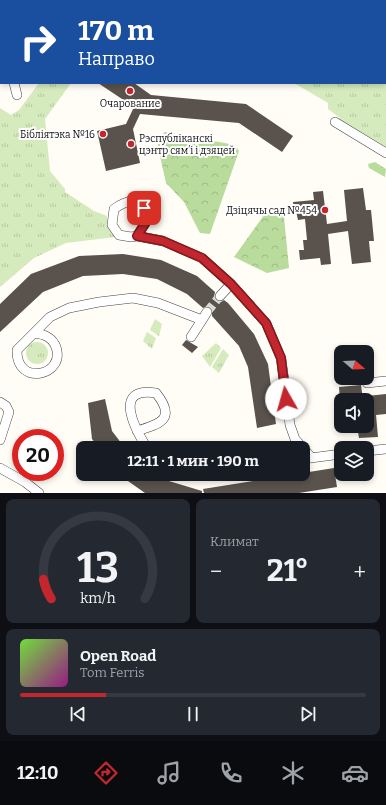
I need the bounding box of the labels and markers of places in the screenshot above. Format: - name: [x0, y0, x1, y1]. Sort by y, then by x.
- marker: Очарование: [125, 86, 135, 96]
- place label: Очарование: [100, 98, 160, 110]
- place label: Бібліятэка №16: [20, 128, 95, 141]
- marker: Бібліятэка №16: [98, 129, 108, 139]
- place label: Рэспубліканскі цэнтр сямʼі і дзяцей: [139, 132, 236, 157]
- marker: Рэспубліканскі цэнтр сямʼі і дзяцей: [126, 139, 136, 149]
- pin: [127, 191, 161, 225]
- place label: Дзіцячы сад №454: [226, 205, 317, 217]
- marker: Дзіцячы сад №454: [320, 205, 330, 215]

